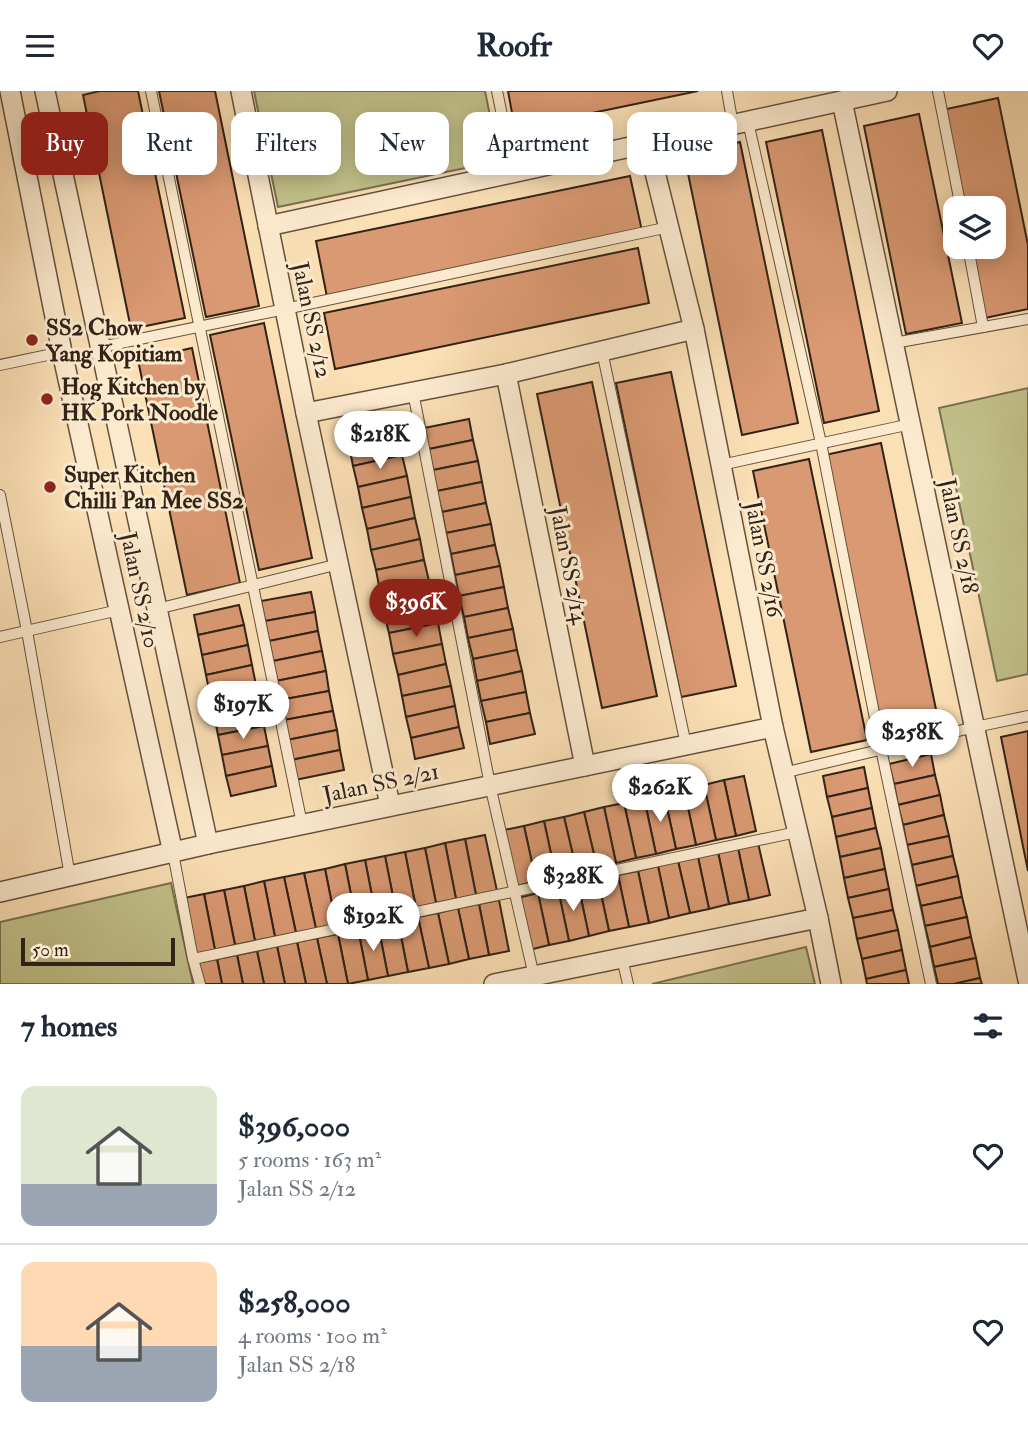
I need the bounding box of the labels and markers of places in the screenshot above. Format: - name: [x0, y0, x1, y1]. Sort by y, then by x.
- place label: SS2 Chow Yang Kopitiam: [45, 313, 183, 369]
- marker: SS2 Chow Yang Kopitiam: [24, 332, 40, 348]
- place label: Hog Kitchen by HK Pork Noodle: [61, 372, 218, 427]
- marker: Hog Kitchen by HK Pork Noodle: [39, 391, 55, 407]
- pin: $218K: [331, 411, 429, 471]
- place label: Super Kitchen Chilli Pan Mee SS2: [64, 460, 244, 515]
- marker: Super Kitchen Chilli Pan Mee SS2: [42, 479, 58, 495]
- pin: $396K: [367, 580, 465, 639]
- pin: $197K: [194, 681, 292, 741]
- pin: $258K: [863, 709, 961, 769]
- pin: $262K: [611, 765, 709, 824]
- pin: $328K: [524, 853, 622, 913]
- pin: $192K: [324, 893, 422, 953]

